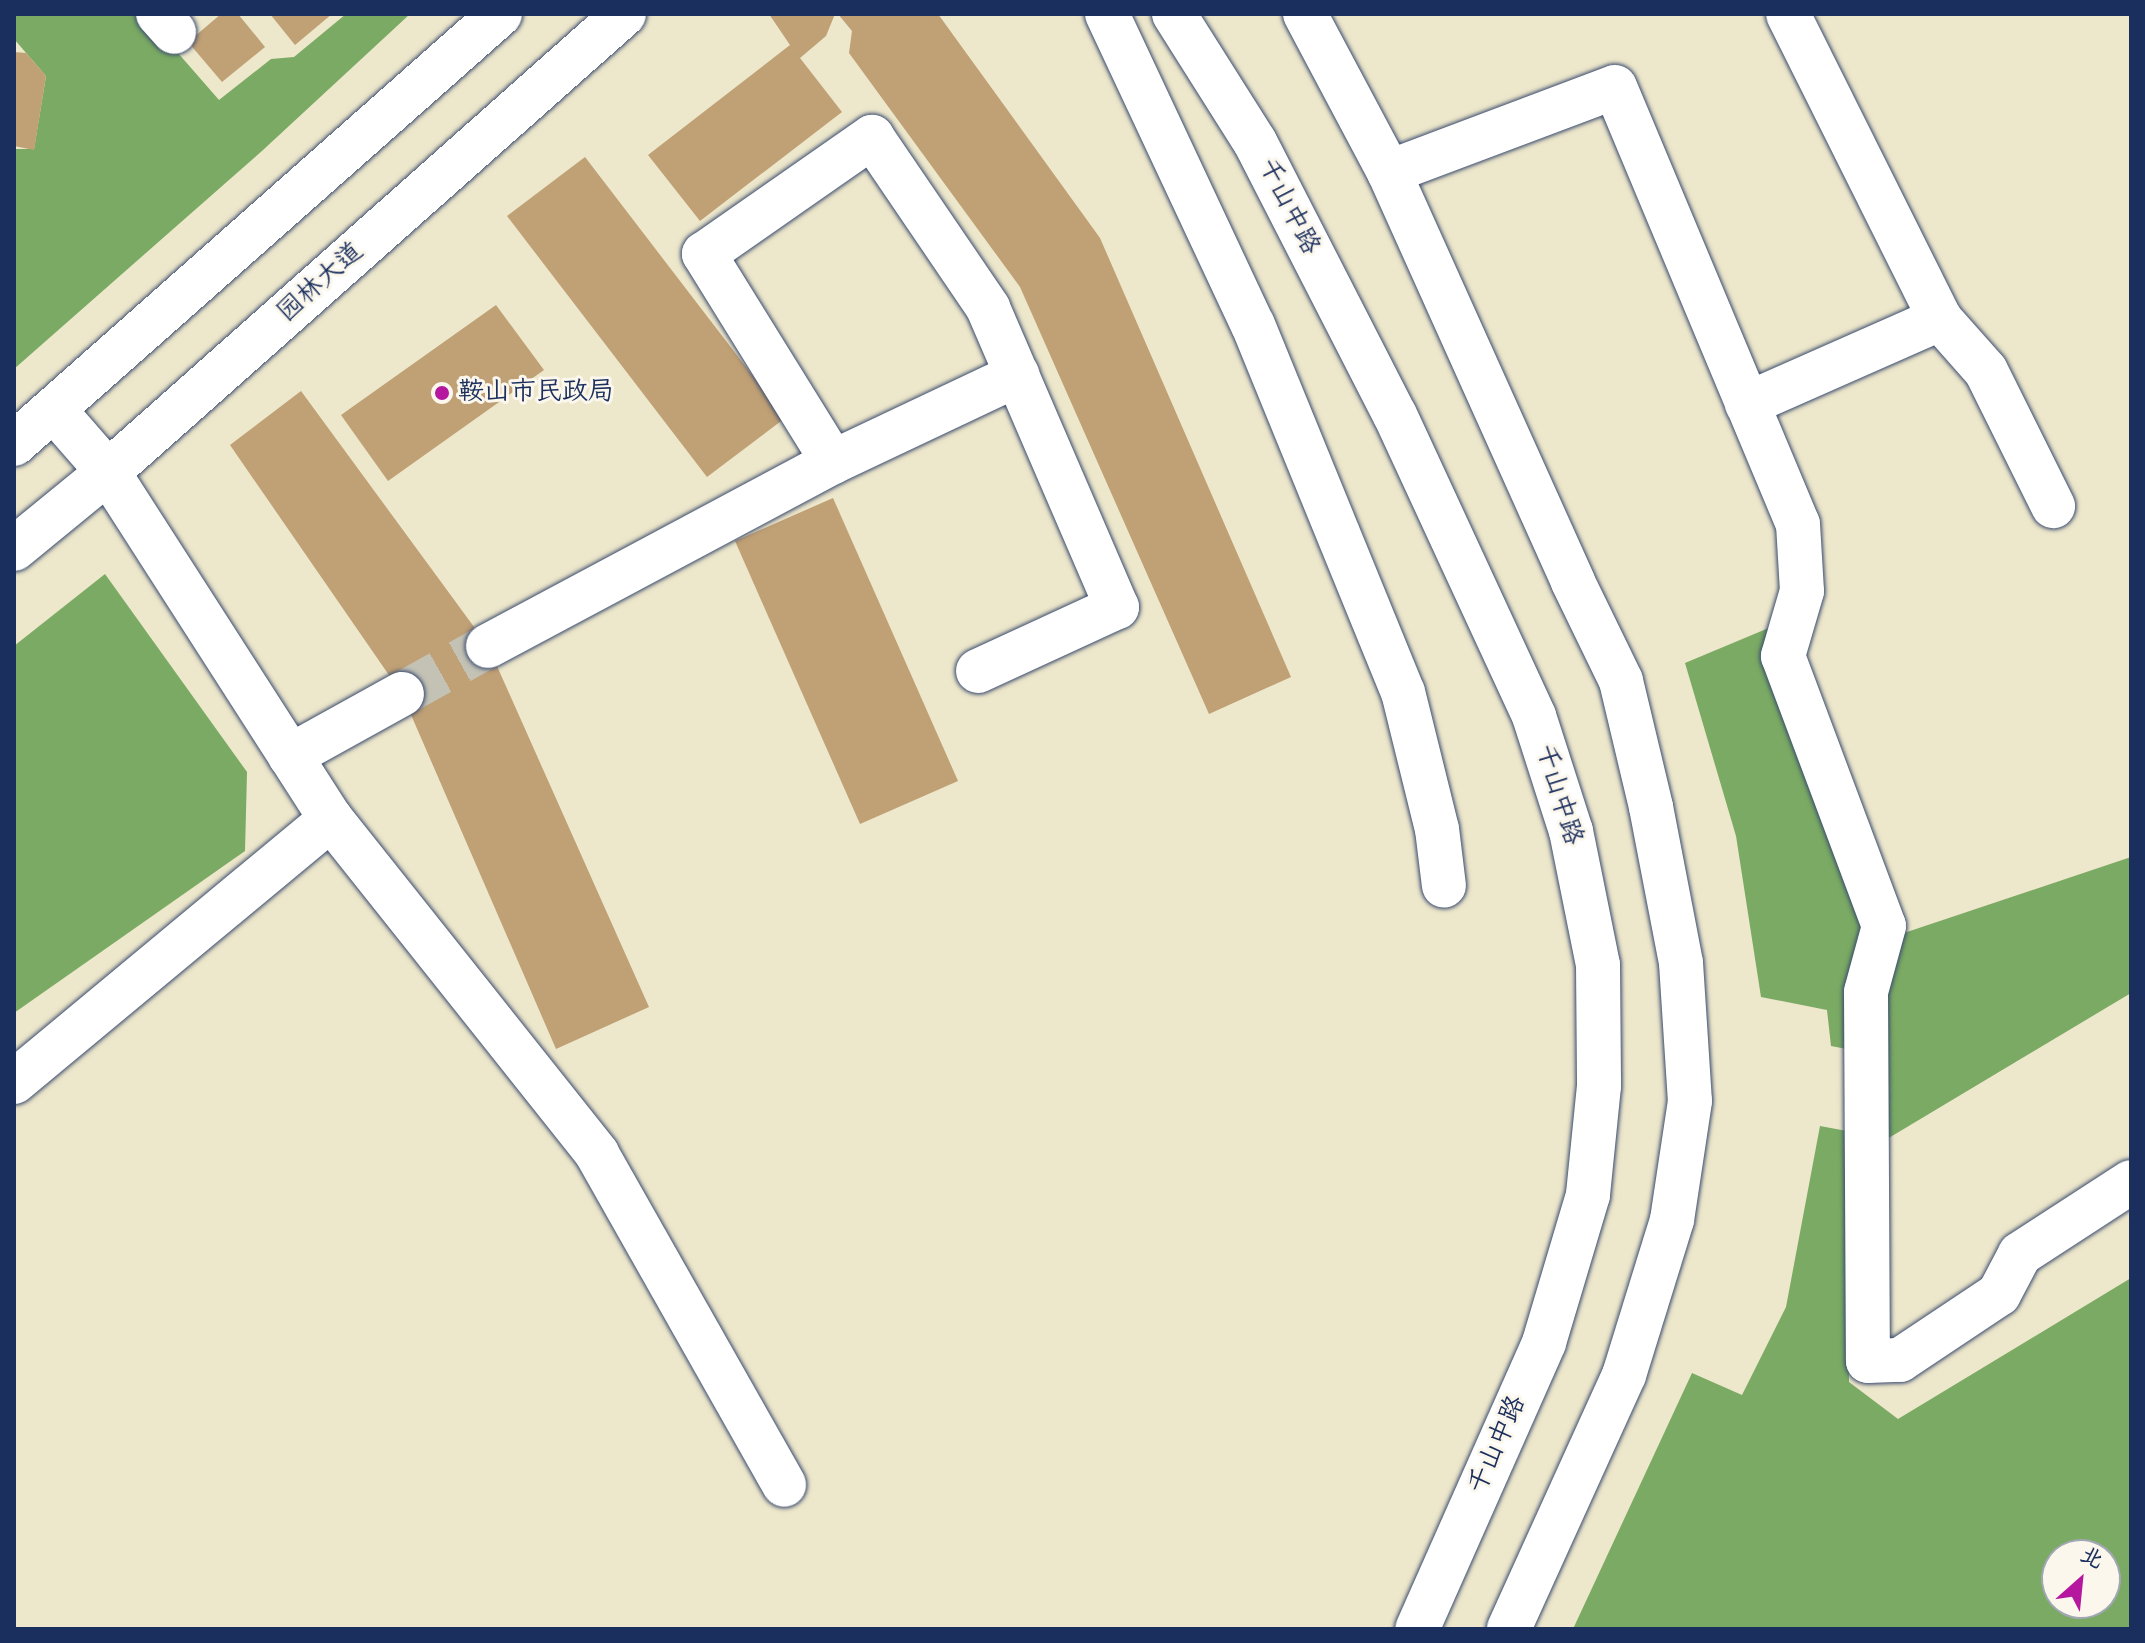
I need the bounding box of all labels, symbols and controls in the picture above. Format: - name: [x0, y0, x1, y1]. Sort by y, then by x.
- street label: 千山中路: [1250, 154, 1326, 260]
- street label: 园林大道: [272, 237, 370, 329]
- place label: 鞍山市民政局: [458, 377, 614, 409]
- marker: 鞍山市民政局: [433, 384, 451, 402]
- street label: 千山中路: [1528, 741, 1588, 849]
- street label: 千山中路: [1463, 1391, 1533, 1499]
- text: 北: [2073, 1538, 2109, 1580]
- north arrow: [2041, 1539, 2121, 1619]

